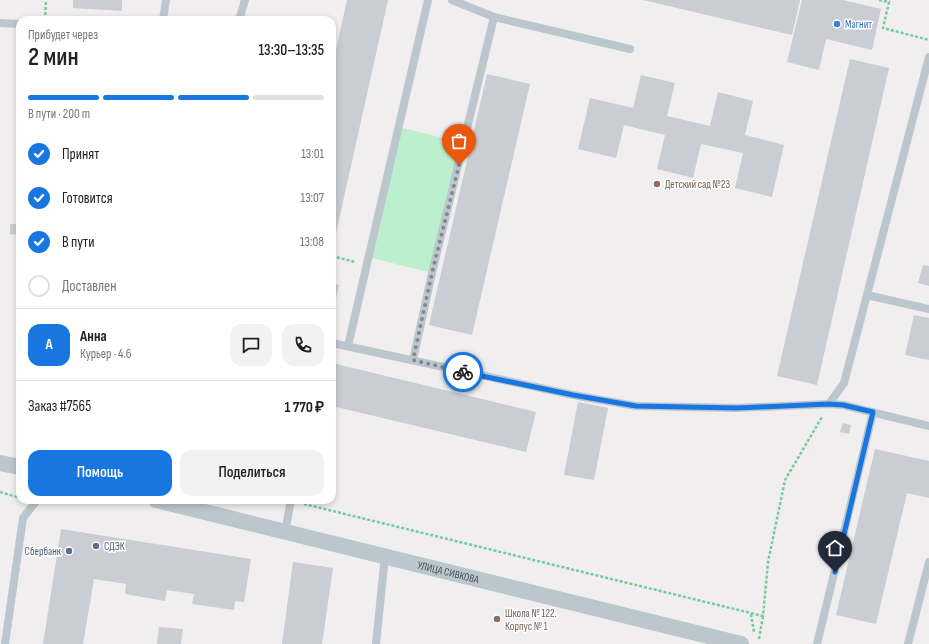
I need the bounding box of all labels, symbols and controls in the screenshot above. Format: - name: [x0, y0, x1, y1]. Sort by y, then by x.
- place label: Магнит: [845, 18, 872, 31]
- marker: Магнит: [832, 19, 842, 29]
- text: Прибудет через: [28, 27, 98, 43]
- text: 13:30–13:35: [258, 41, 324, 60]
- text: 2 мин: [28, 42, 79, 73]
- text: В пути · 200 m: [28, 106, 90, 122]
- pin: [442, 124, 476, 165]
- icon: bag: [448, 130, 470, 152]
- icon: check: [28, 143, 50, 165]
- text: Принят: [62, 145, 99, 164]
- text: 13:01: [301, 146, 324, 162]
- place label: Детский сад №23: [665, 178, 730, 191]
- marker: Детский сад №23: [652, 179, 662, 189]
- icon: check: [28, 187, 50, 209]
- text: Готовится: [62, 189, 113, 208]
- text: 13:07: [301, 190, 324, 206]
- icon: check: [28, 231, 50, 253]
- text: В пути: [62, 233, 94, 252]
- text: 13:08: [300, 234, 324, 250]
- text: Доставлен: [62, 277, 116, 296]
- button: chat: [230, 324, 272, 366]
- button: phone: [282, 324, 324, 366]
- text: Анна: [80, 327, 107, 346]
- text: А: [45, 335, 53, 354]
- text: Курьер · 4.6: [80, 346, 131, 362]
- courier: [443, 352, 483, 392]
- icon: bike: [452, 361, 474, 383]
- text: Заказ #7565: [28, 397, 91, 416]
- text: 1 770 ₽: [284, 398, 324, 417]
- button: Помощь: [28, 450, 172, 496]
- button: Поделиться: [180, 450, 324, 496]
- pin: [818, 531, 852, 572]
- icon: home: [824, 537, 846, 559]
- place label: СДЭК: [104, 540, 125, 553]
- marker: СДЭК: [91, 541, 101, 551]
- place label: Сбербанк: [25, 545, 62, 558]
- marker: Сбербанк: [64, 546, 74, 556]
- street label: УЛИЦА СИВКОВА: [416, 559, 481, 586]
- place label: Школа № 122. Корпус № 1: [505, 607, 557, 633]
- marker: Школа № 122. Корпус № 1: [492, 614, 502, 624]

